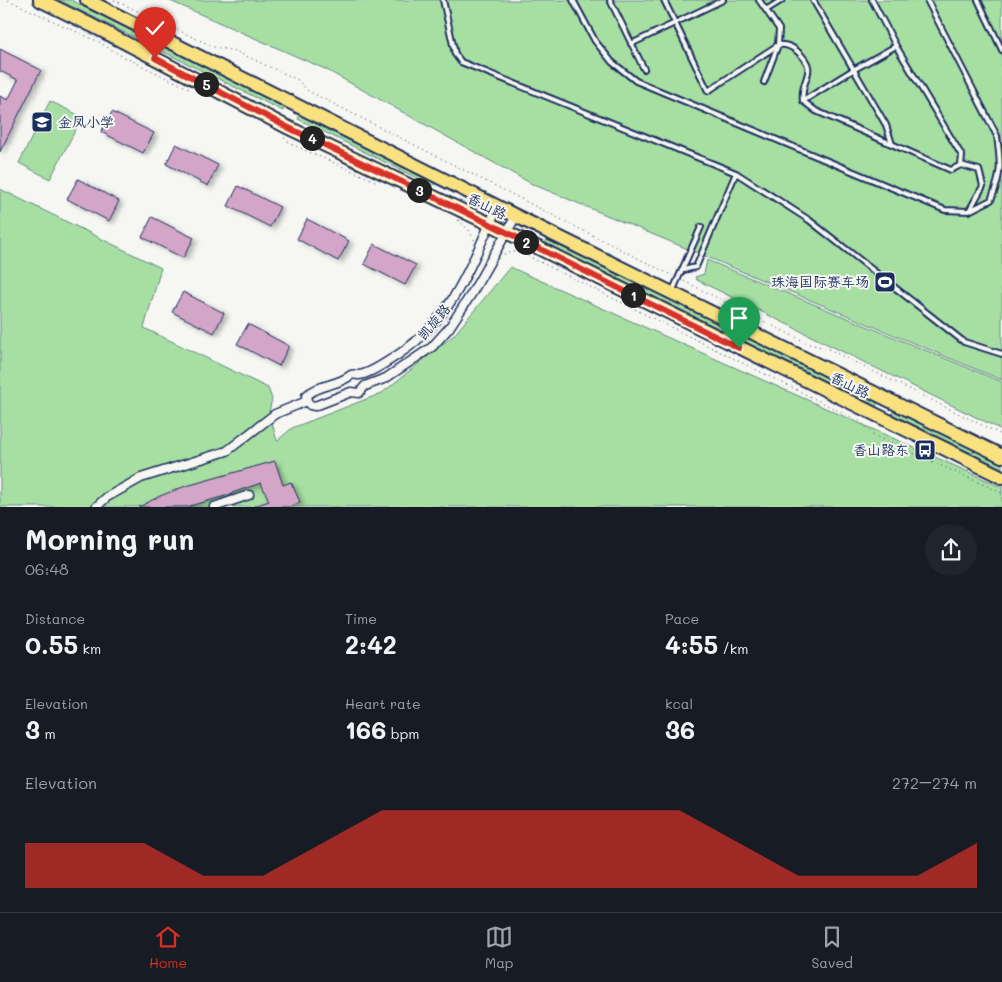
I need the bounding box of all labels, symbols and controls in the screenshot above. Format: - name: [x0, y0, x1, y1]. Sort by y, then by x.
- pin: [134, 7, 176, 58]
- icon: check: [141, 14, 169, 42]
- pin: 5: [194, 72, 218, 96]
- text: 5: [202, 75, 211, 94]
- school or university icon: 金凤小学: [30, 110, 54, 134]
- place label: 金凤小学: [58, 112, 114, 131]
- pin: 4: [300, 126, 324, 150]
- text: 4: [308, 129, 317, 148]
- pin: 3: [406, 178, 432, 202]
- text: 3: [415, 181, 424, 200]
- street label: 香山路: [464, 188, 510, 223]
- pin: 2: [514, 230, 538, 254]
- text: 2: [523, 233, 530, 252]
- sports icon: 珠海国际赛车场: [873, 270, 897, 294]
- place label: 珠海国际赛车场: [771, 272, 869, 291]
- pin: 1: [620, 282, 646, 308]
- text: 1: [630, 286, 637, 305]
- pin: [718, 297, 760, 348]
- street label: 凯旋路: [413, 299, 454, 344]
- icon: arrive: [725, 304, 753, 332]
- street label: 香山路: [827, 367, 873, 402]
- bus stop icon: 香山路东: [913, 438, 937, 462]
- place label: 香山路东: [853, 440, 909, 459]
- text: Morning run: [25, 521, 194, 557]
- button: share: [925, 524, 977, 576]
- text: 06:48: [25, 558, 69, 579]
- text: Distance: [25, 609, 85, 628]
- text: Time: [345, 609, 377, 628]
- text: Pace: [665, 609, 699, 628]
- text: 0.55: [25, 628, 78, 660]
- text: 2:42: [345, 628, 397, 660]
- text: 4:55: [665, 628, 718, 660]
- text: km: [78, 639, 101, 658]
- text: /km: [718, 639, 748, 658]
- text: Elevation: [25, 694, 88, 713]
- text: Heart rate: [345, 694, 421, 713]
- text: kcal: [665, 694, 693, 713]
- text: 3: [25, 713, 40, 745]
- text: 166: [345, 713, 386, 745]
- text: 36: [665, 713, 695, 745]
- text: m: [40, 724, 56, 743]
- text: bpm: [386, 724, 420, 743]
- text: Elevation: [25, 772, 97, 793]
- text: 272–274 m: [892, 772, 977, 793]
- tab: Home: [149, 923, 187, 972]
- tab: Map: [485, 923, 514, 972]
- tab: Saved: [811, 923, 853, 972]

